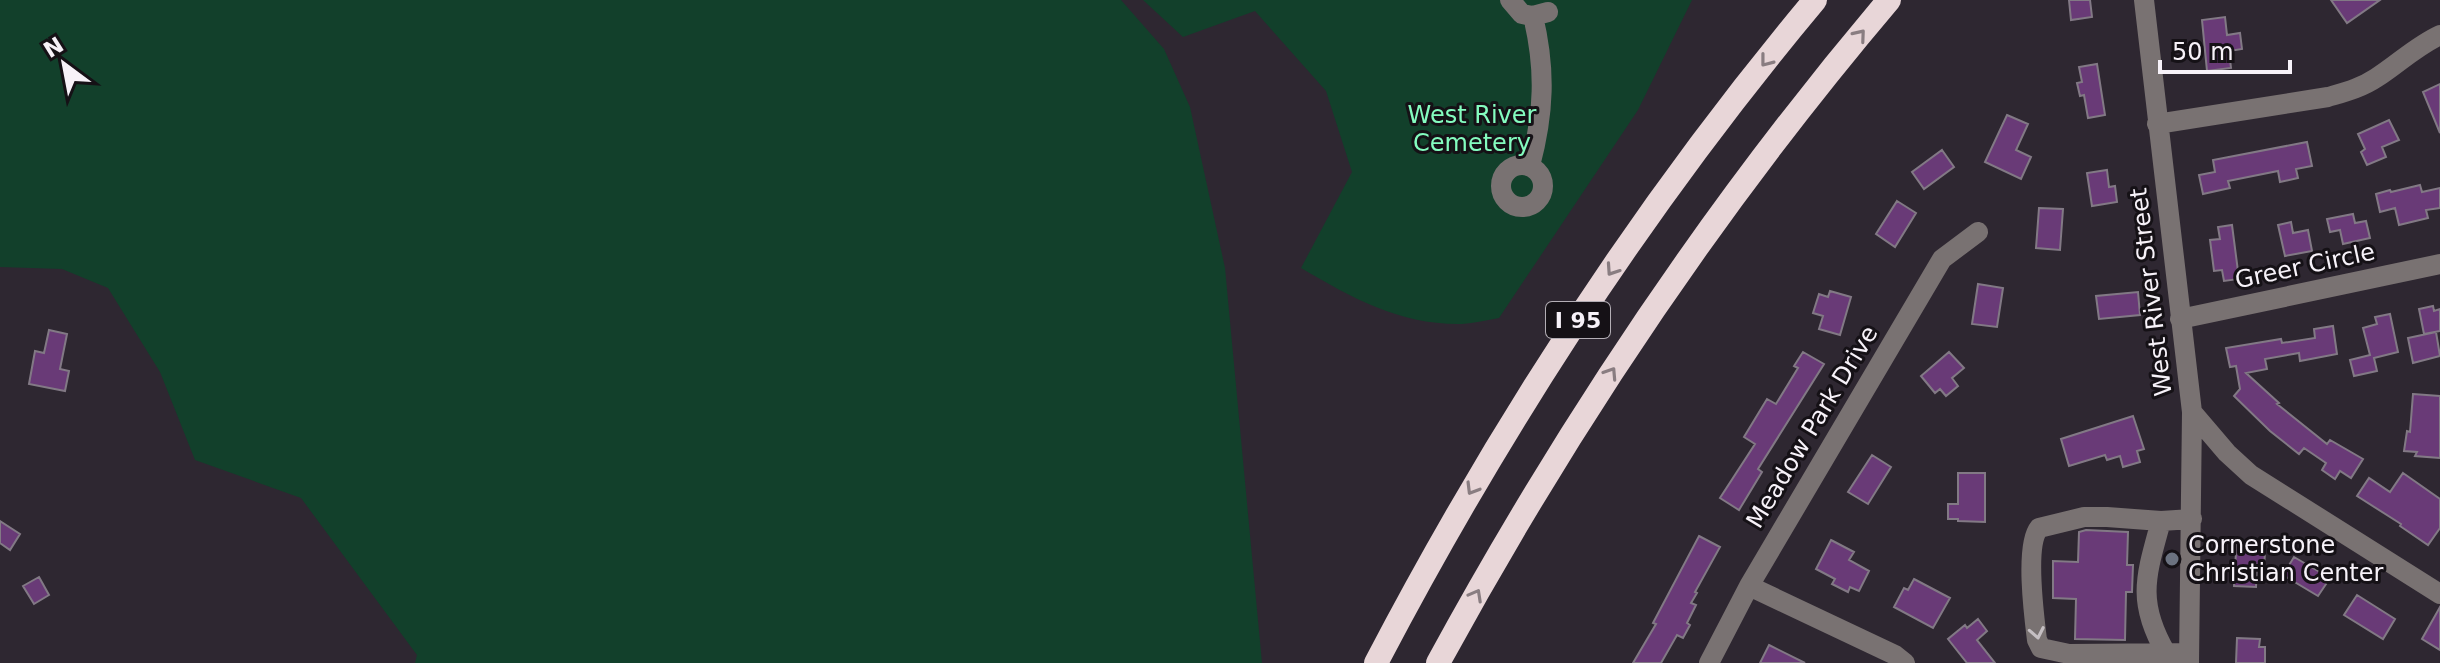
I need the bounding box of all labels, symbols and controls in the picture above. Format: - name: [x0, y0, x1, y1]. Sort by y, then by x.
- north arrow: [24, 24, 104, 104]
- scale bar: [2160, 24, 2290, 74]
- one-way arrow: [1850, 30, 1865, 44]
- text: N: [39, 32, 68, 63]
- text: 50 m: [2172, 38, 2234, 66]
- one-way arrow: [1762, 52, 1776, 67]
- park label: West River Cemetery: [1408, 101, 1537, 157]
- street label: West River Street: [2124, 186, 2178, 398]
- street label: Greer Circle: [2232, 238, 2378, 294]
- one-way arrow: [1607, 262, 1622, 276]
- road number: I 95: [1546, 302, 1610, 338]
- street label: Meadow Park Drive: [1741, 321, 1883, 533]
- one-way arrow: [1602, 367, 1617, 382]
- one-way arrow: [1466, 480, 1482, 495]
- place label: Cornerstone Christian Center: [2188, 531, 2384, 587]
- marker: Cornerstone Christian Center: [2163, 550, 2181, 568]
- one-way arrow: [1466, 588, 1481, 603]
- one-way arrow: [2028, 627, 2045, 640]

